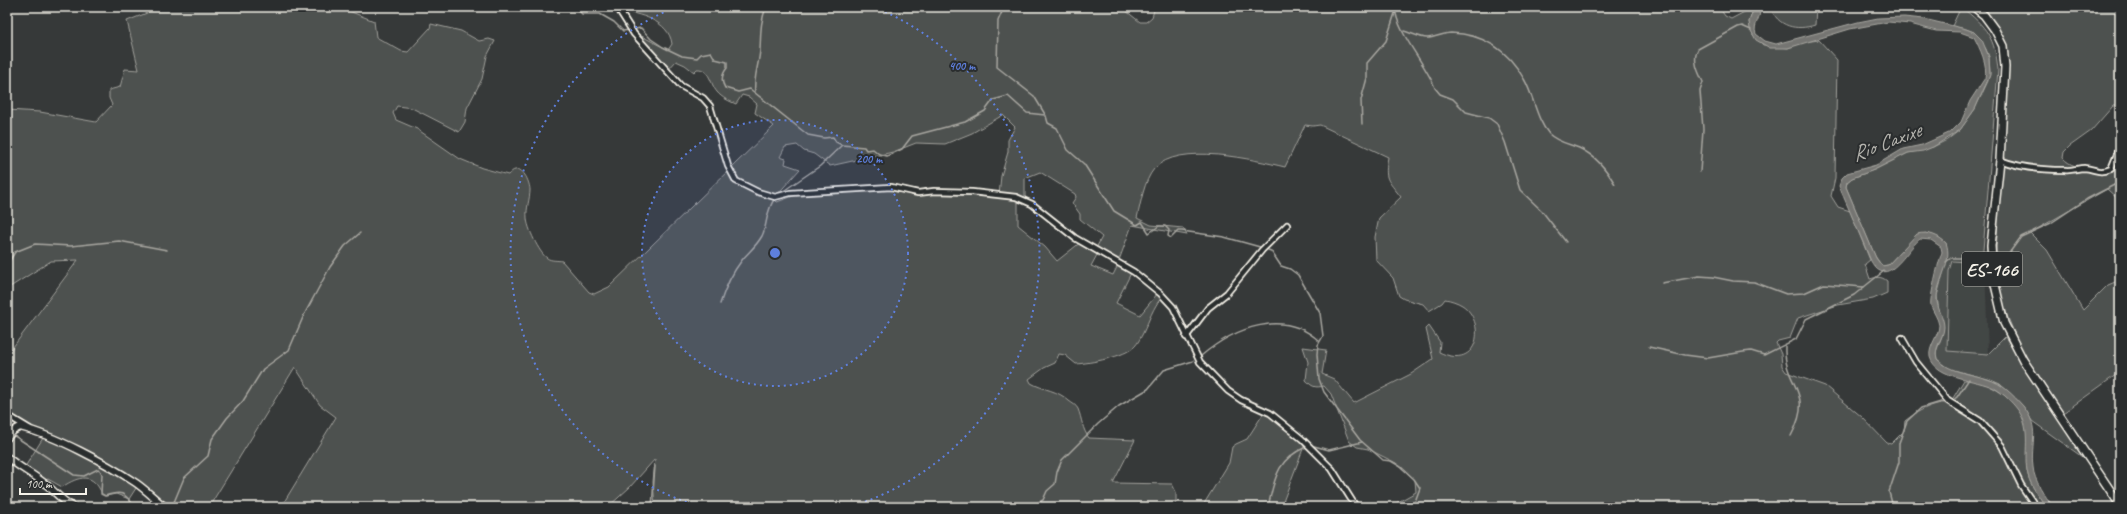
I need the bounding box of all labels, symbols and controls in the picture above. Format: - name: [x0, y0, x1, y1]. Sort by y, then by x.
- text: 400 m: [949, 58, 976, 74]
- water label: Rio Caxixe: [1848, 116, 1927, 167]
- text: 200 m: [856, 151, 883, 167]
- centre of rings: [768, 246, 782, 260]
- road number: ES-166: [1962, 252, 2022, 286]
- scale bar: [20, 470, 86, 496]
- text: 100 m: [26, 476, 53, 492]

